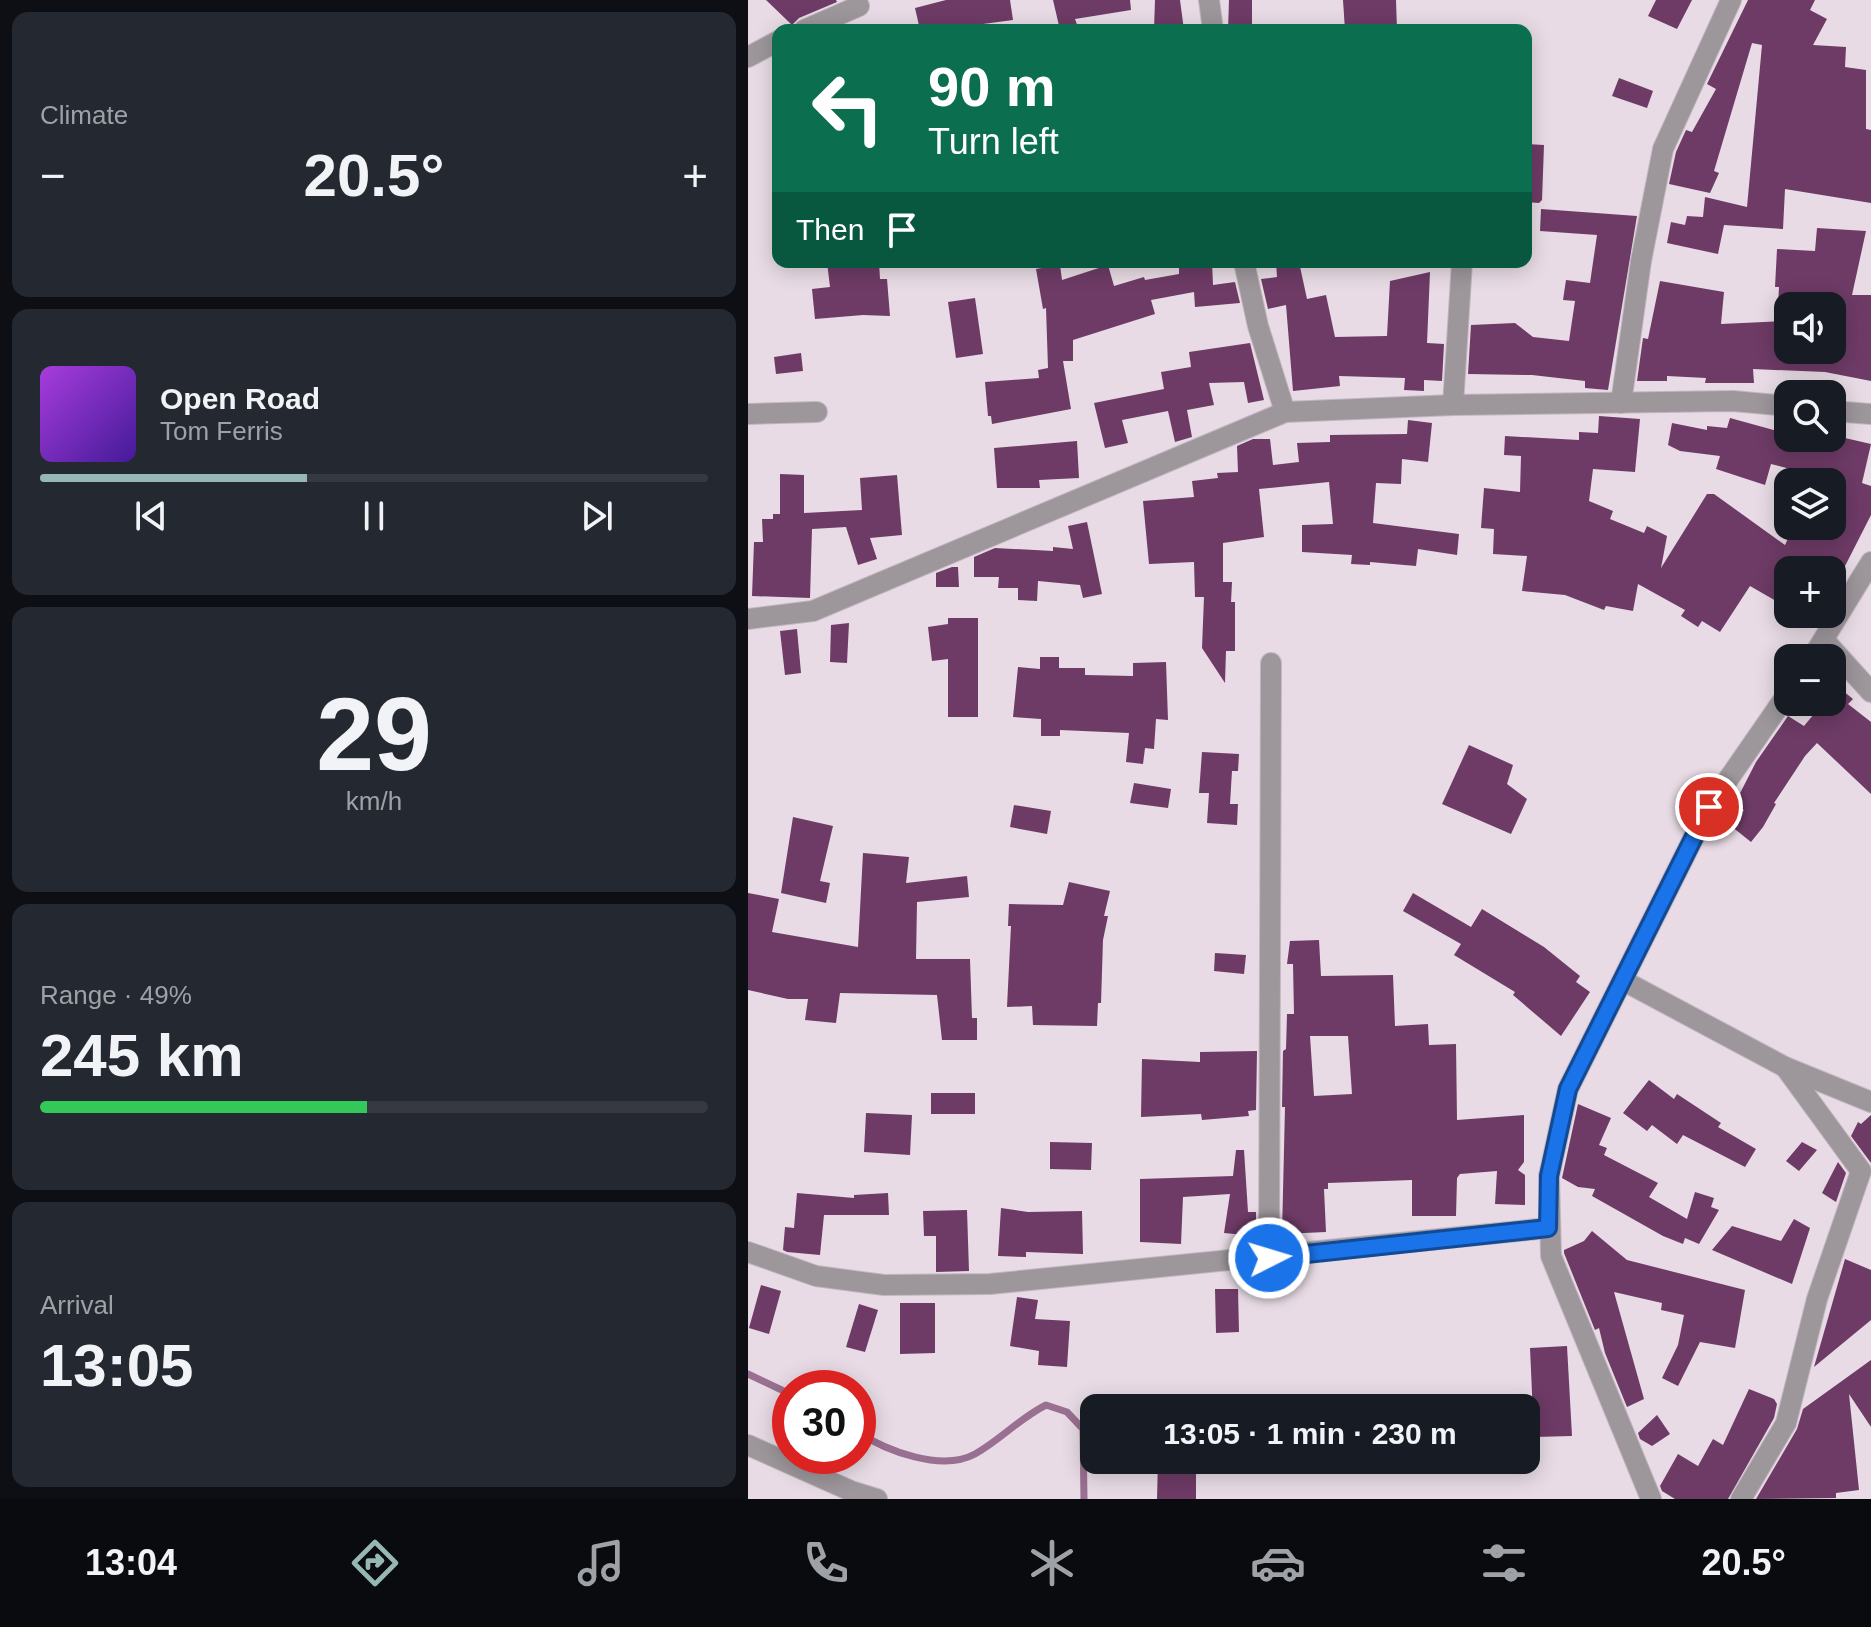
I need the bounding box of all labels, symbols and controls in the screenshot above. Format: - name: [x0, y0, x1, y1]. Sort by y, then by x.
- text: 90 m: [928, 55, 1056, 118]
- icon: left: [796, 56, 900, 160]
- text: Climate: [40, 100, 128, 130]
- text: Turn left: [928, 121, 1059, 162]
- text: 20.5°: [304, 142, 444, 209]
- text: −: [40, 151, 66, 200]
- text: +: [682, 151, 708, 200]
- icon: arrive: [880, 208, 924, 252]
- text: Then: [796, 213, 864, 246]
- map controls: [1774, 292, 1846, 716]
- button: sound: [1774, 292, 1846, 364]
- button: search: [1774, 380, 1846, 452]
- text: Open Road: [160, 382, 320, 415]
- text: Tom Ferris: [160, 416, 283, 446]
- button: layers: [1774, 468, 1846, 540]
- icon: previous: [129, 494, 173, 538]
- icon: pause: [352, 494, 396, 538]
- icon: next: [575, 494, 619, 538]
- button: +: [1774, 556, 1846, 628]
- button: −: [1774, 644, 1846, 716]
- text: 29: [316, 676, 432, 792]
- pin: [1675, 773, 1743, 841]
- icon: arrive: [1687, 785, 1731, 829]
- text: km/h: [346, 786, 402, 816]
- text: Range · 49%: [40, 980, 192, 1010]
- text: 245 km: [40, 1022, 244, 1089]
- position arrow: [1227, 1216, 1311, 1300]
- text: Arrival: [40, 1290, 114, 1320]
- text: 13:05: [40, 1332, 193, 1399]
- speed limit sign: 30: [772, 1370, 876, 1474]
- text: 13:05 · 1 min · 230 m: [1163, 1417, 1457, 1450]
- icon: directions: [347, 1535, 403, 1591]
- icon: music: [573, 1535, 629, 1591]
- icon: phone: [798, 1535, 854, 1591]
- icon: climate: [1024, 1535, 1080, 1591]
- icon: car: [1250, 1535, 1306, 1591]
- icon: filters: [1476, 1535, 1532, 1591]
- text: 13:04: [85, 1542, 177, 1583]
- text: 20.5°: [1702, 1542, 1786, 1583]

